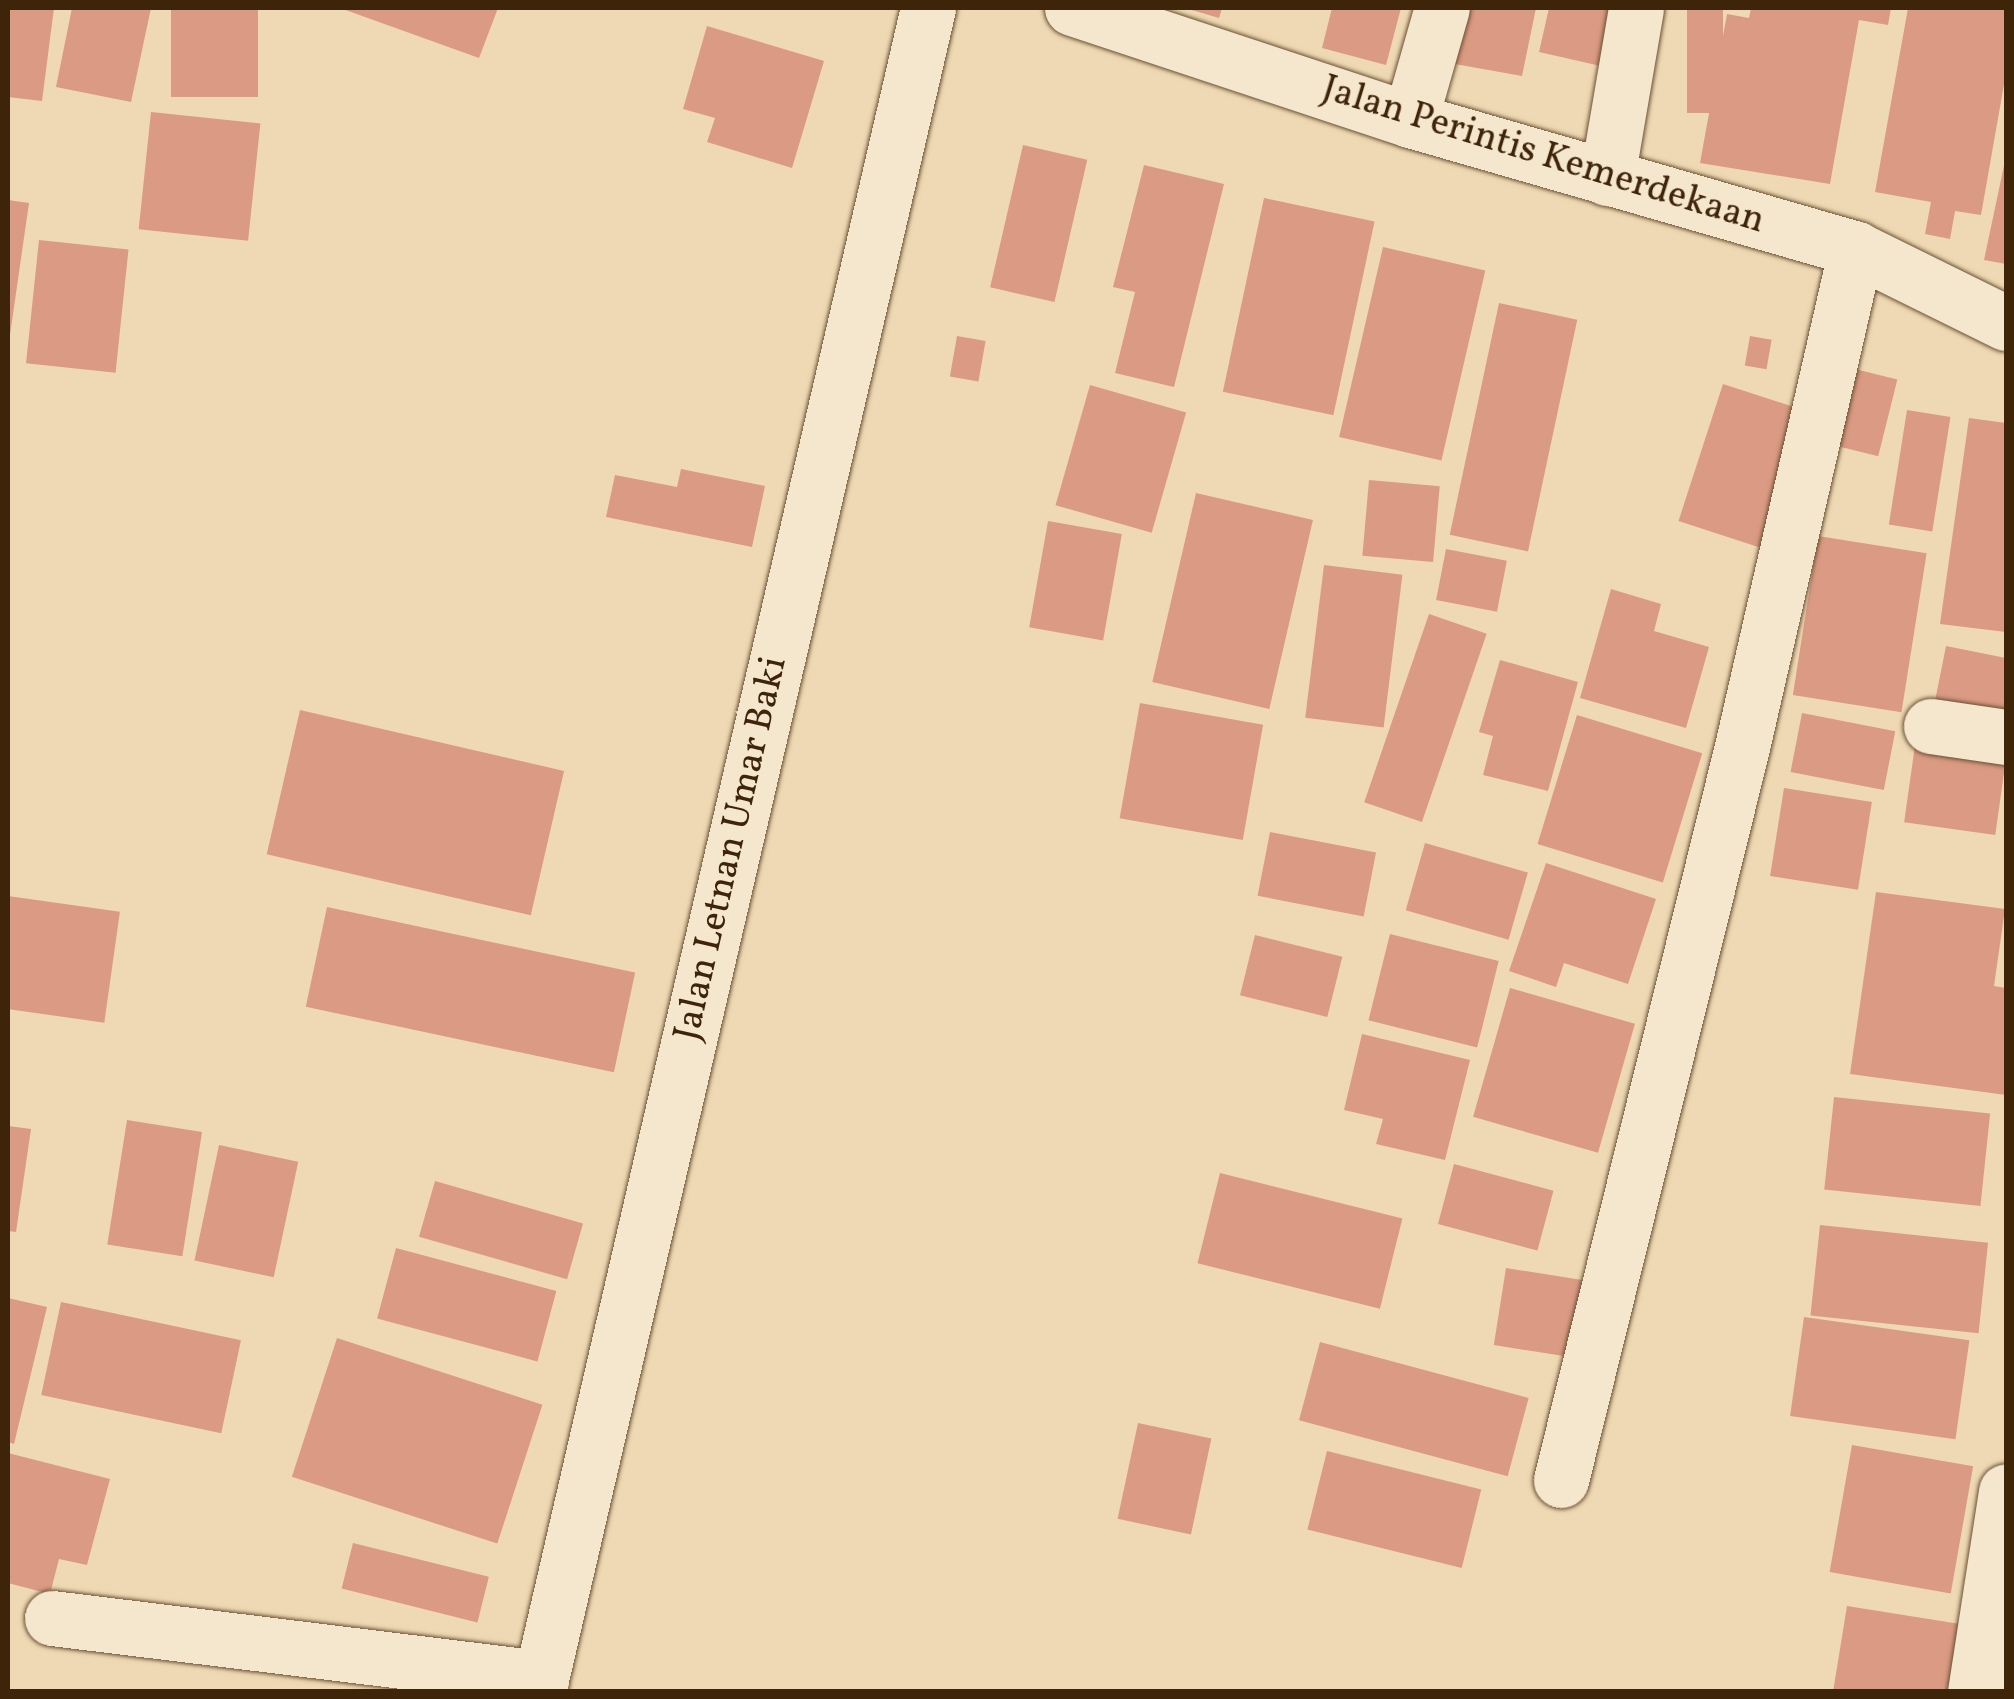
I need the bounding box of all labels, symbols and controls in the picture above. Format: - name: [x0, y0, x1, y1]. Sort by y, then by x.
- street label: Jalan Perintis Kemerdekaan: [1316, 67, 1770, 245]
- street label: Jalan Letnan Umar Baki: [666, 652, 798, 1046]

